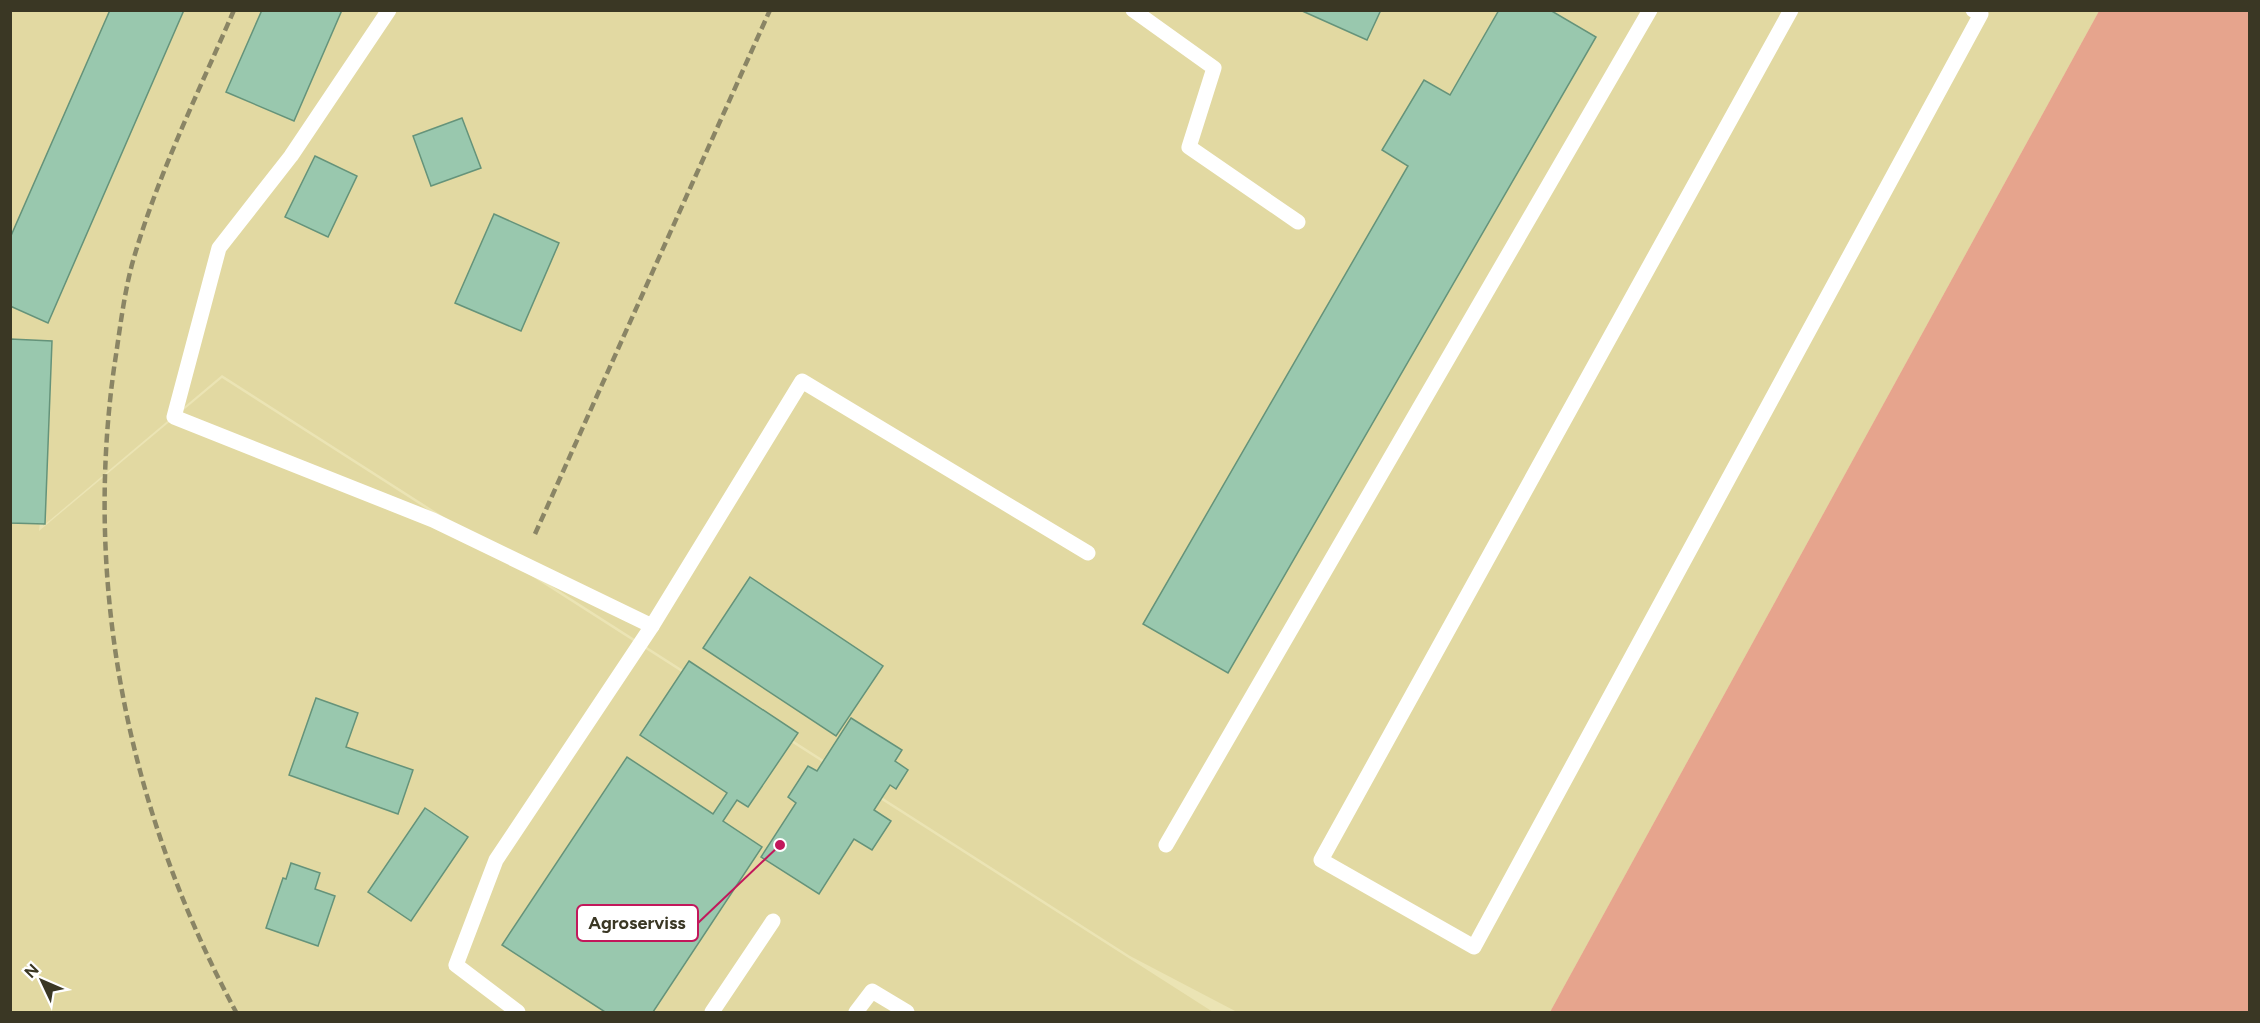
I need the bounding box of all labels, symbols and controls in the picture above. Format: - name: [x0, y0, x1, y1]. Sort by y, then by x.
- callout: Agroserviss: [577, 905, 698, 941]
- text: Agroserviss: [588, 912, 686, 934]
- north arrow: [12, 951, 72, 1011]
- text: N: [20, 960, 43, 982]

